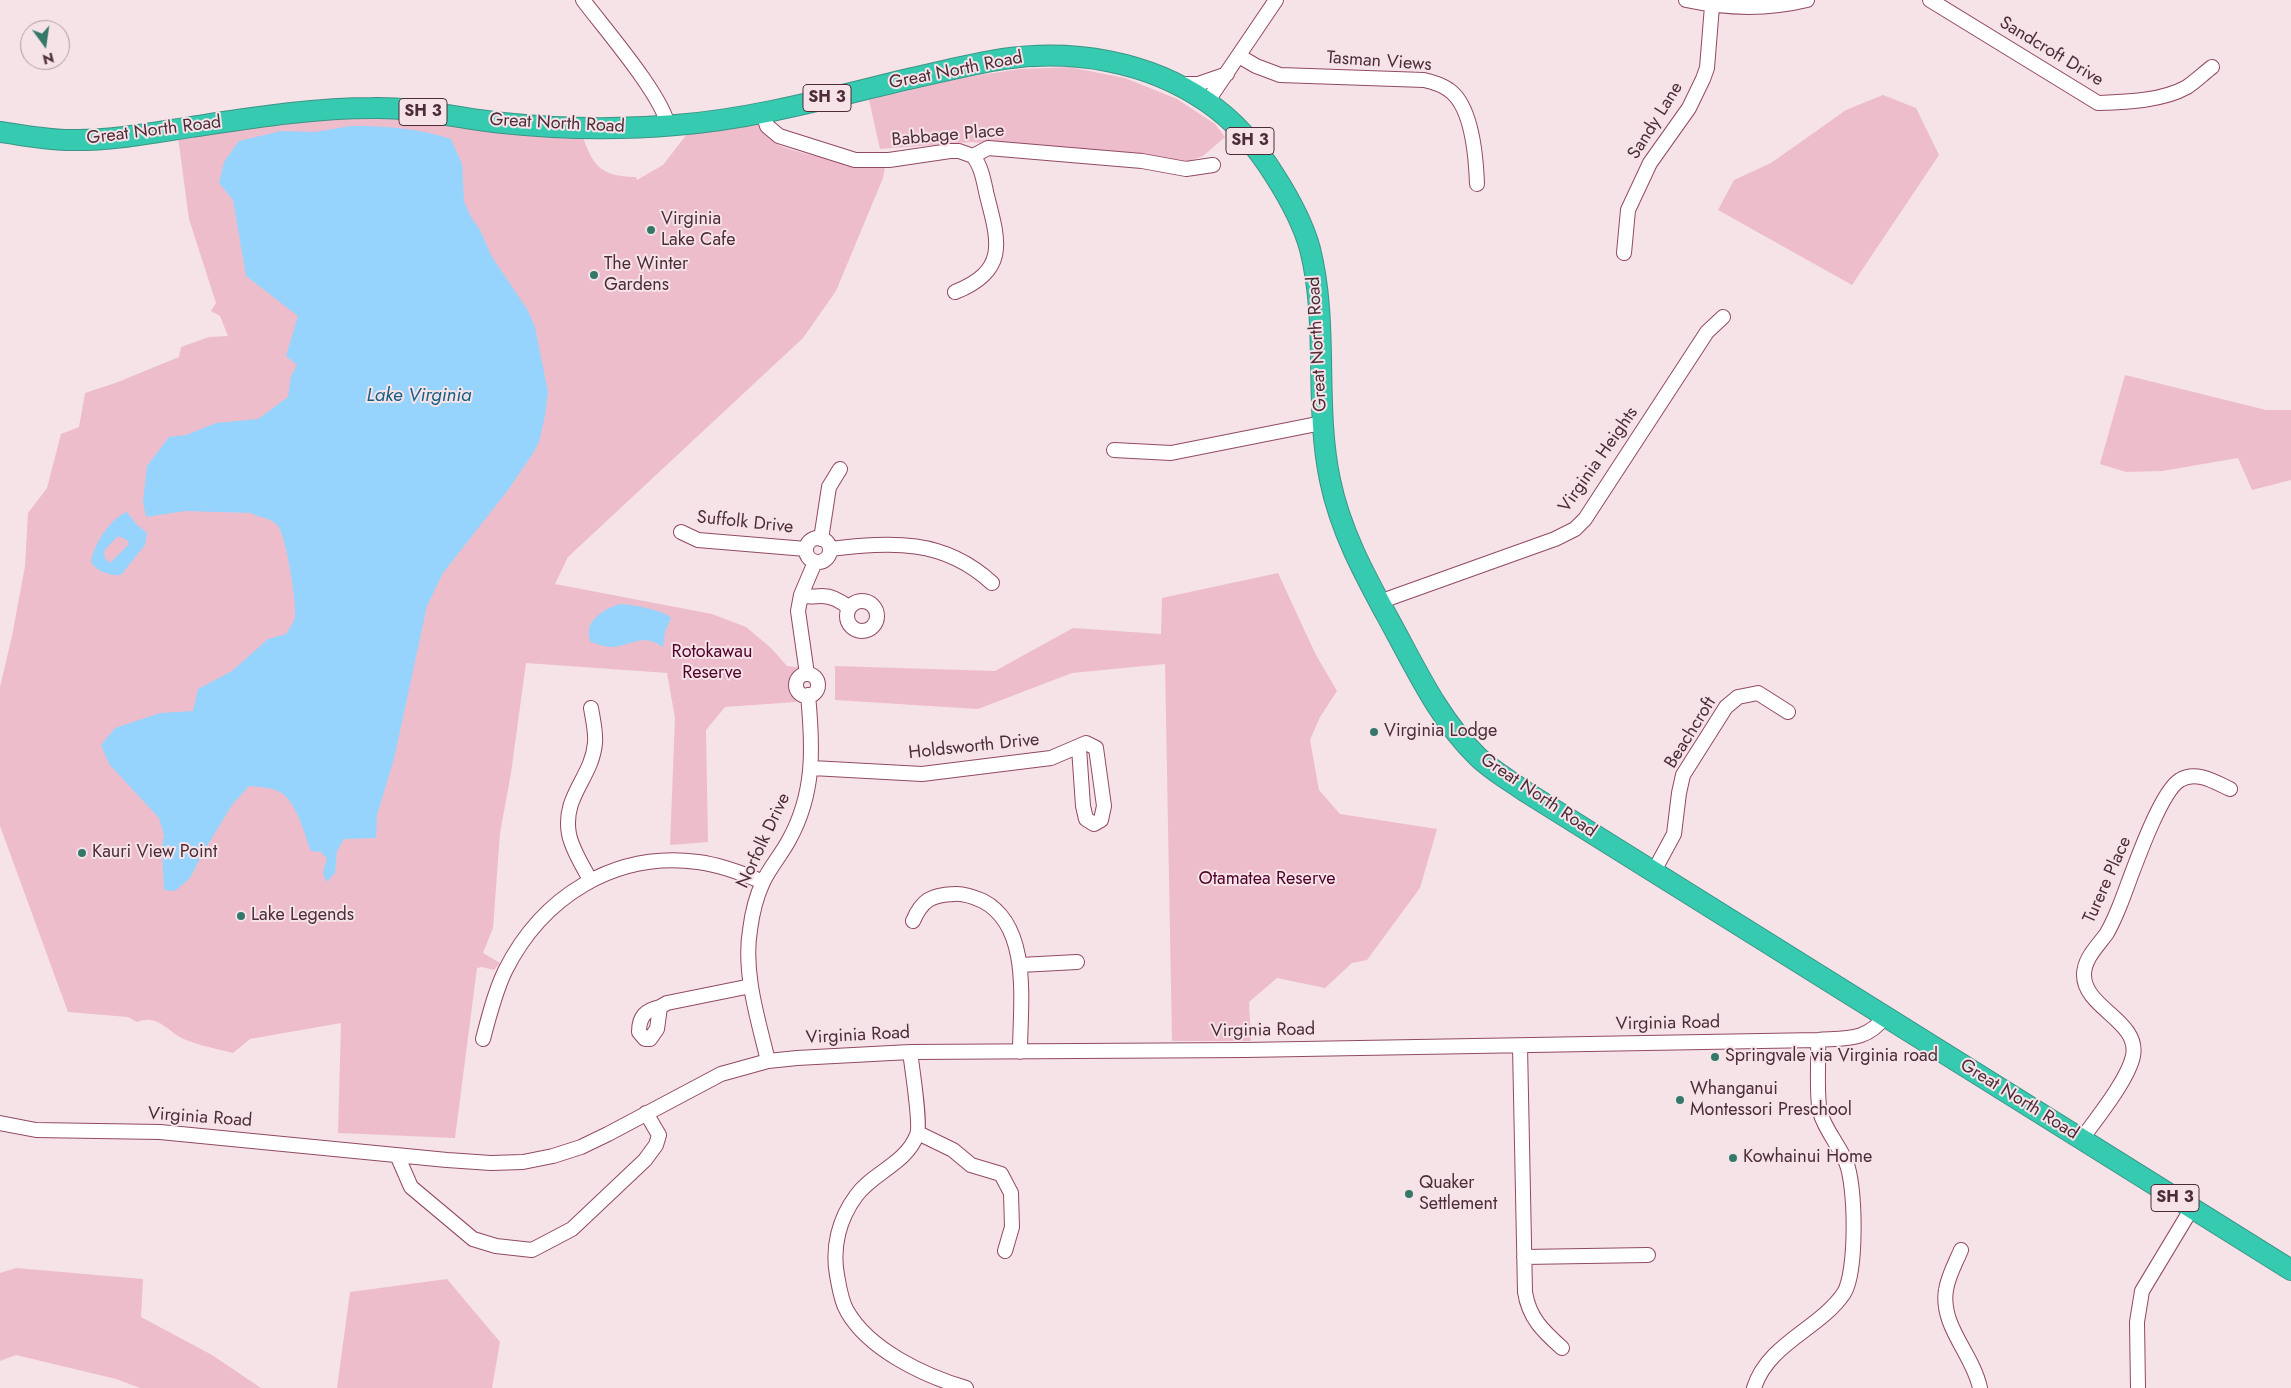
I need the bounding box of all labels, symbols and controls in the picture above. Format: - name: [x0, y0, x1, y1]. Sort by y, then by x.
- street label: Sandcroft Drive: [1995, 12, 2107, 92]
- north arrow: [20, 20, 70, 70]
- street label: Great North Road: [887, 47, 1025, 95]
- text: N: [41, 48, 56, 70]
- street label: Tasman Views: [1326, 48, 1432, 76]
- street label: Sandy Lane: [1624, 78, 1688, 164]
- road number: SH 3: [803, 85, 851, 112]
- road number: SH 3: [399, 98, 447, 125]
- street label: Great North Road: [489, 110, 625, 138]
- street label: Great North Road: [85, 112, 223, 150]
- street label: Babbage Place: [891, 120, 1005, 152]
- road number: SH 3: [1226, 128, 1274, 154]
- place label: Virginia Lake Cafe: [661, 209, 735, 252]
- marker: Virginia Lake Cafe: [645, 224, 657, 236]
- place label: The Winter Gardens: [604, 254, 688, 296]
- marker: The Winter Gardens: [588, 269, 600, 281]
- street label: Great North Road: [1304, 276, 1332, 412]
- water label: Lake Virginia: [366, 385, 472, 407]
- street label: Virginia Heights: [1555, 403, 1643, 517]
- street label: Suffolk Drive: [696, 507, 794, 539]
- park label: Rotokawau Reserve: [672, 642, 752, 684]
- street label: Beachcroft: [1661, 693, 1721, 773]
- place label: Virginia Lodge: [1384, 721, 1497, 743]
- marker: Virginia Lodge: [1368, 726, 1380, 738]
- street label: Holdsworth Drive: [908, 729, 1040, 765]
- street label: Great North Road: [1476, 749, 1600, 843]
- street label: Norfolk Drive: [733, 790, 795, 892]
- street label: Turere Place: [2079, 833, 2137, 927]
- place label: Kauri View Point: [92, 842, 217, 864]
- marker: Kauri View Point: [76, 847, 88, 859]
- park label: Otamatea Reserve: [1198, 869, 1336, 891]
- place label: Lake Legends: [251, 905, 354, 927]
- marker: Lake Legends: [235, 910, 247, 922]
- street label: Virginia Road: [1616, 1012, 1720, 1036]
- street label: Virginia Road: [1211, 1019, 1315, 1043]
- street label: Virginia Road: [805, 1022, 911, 1050]
- place label: Springvale via Virginia road: [1725, 1046, 1938, 1068]
- marker: Springvale via Virginia road: [1709, 1051, 1721, 1063]
- street label: Great North Road: [1956, 1055, 2082, 1145]
- place label: Whanganui Montessori Preschool: [1690, 1079, 1852, 1122]
- marker: Whanganui Montessori Preschool: [1674, 1094, 1686, 1106]
- street label: Virginia Road: [147, 1104, 253, 1132]
- place label: Kowhainui Home: [1743, 1147, 1872, 1169]
- marker: Kowhainui Home: [1727, 1152, 1739, 1164]
- place label: Quaker Settlement: [1419, 1173, 1497, 1216]
- road number: SH 3: [2151, 1184, 2199, 1212]
- marker: Quaker Settlement: [1403, 1188, 1415, 1200]

